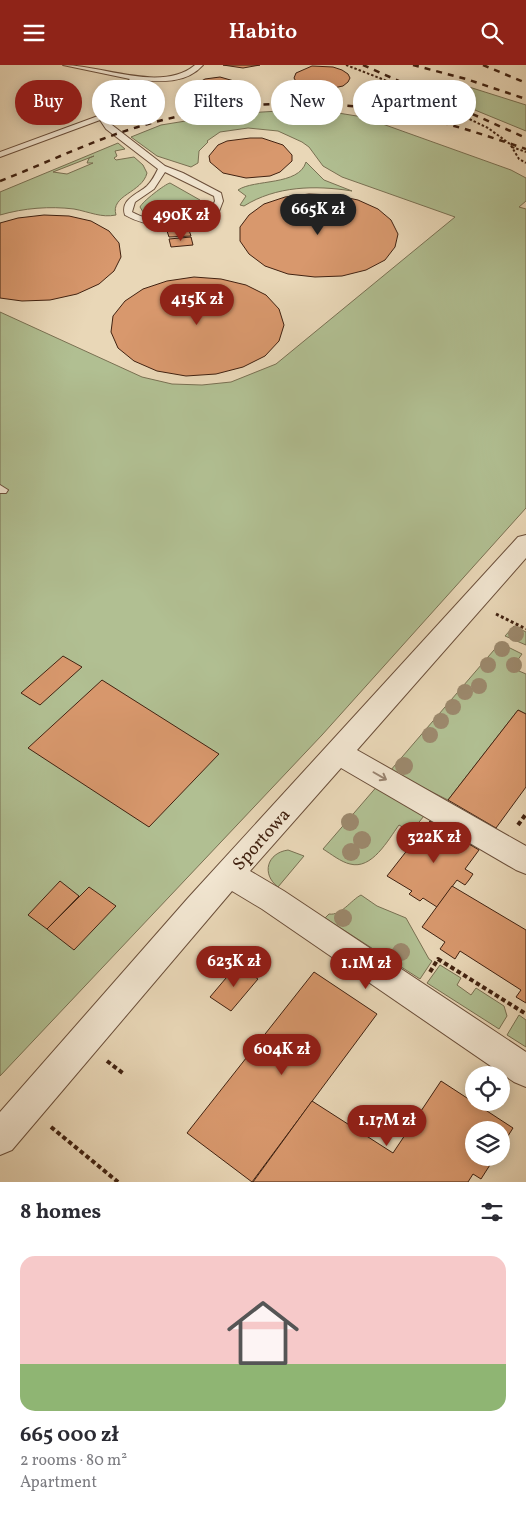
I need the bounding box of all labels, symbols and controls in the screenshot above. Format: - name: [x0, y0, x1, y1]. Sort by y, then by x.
- text: Habito: [229, 17, 297, 48]
- icon: menu: [20, 19, 48, 47]
- icon: search: [478, 19, 506, 47]
- chip: Buy: [15, 80, 82, 125]
- chip: Rent: [92, 80, 165, 125]
- chip: Filters: [175, 80, 261, 125]
- chip: New: [271, 80, 343, 125]
- chip: Apartment: [353, 80, 476, 125]
- pin: 665K zł: [272, 193, 364, 236]
- pin: 490K zł: [135, 199, 227, 242]
- text: 665K zł: [291, 199, 345, 221]
- text: 490K zł: [153, 205, 209, 227]
- pin: 415K zł: [151, 283, 243, 326]
- text: 415K zł: [171, 289, 223, 311]
- one-way arrow: [372, 772, 387, 781]
- street label: Sportowa: [227, 803, 297, 877]
- pin: 322K zł: [388, 821, 480, 864]
- text: 322K zł: [407, 827, 461, 849]
- pin: 623K zł: [188, 945, 280, 988]
- pin: 1.1M zł: [320, 947, 412, 990]
- text: 623K zł: [207, 951, 261, 973]
- text: 1.1M zł: [341, 953, 391, 975]
- pin: 604K zł: [236, 1033, 328, 1076]
- text: 604K zł: [254, 1039, 310, 1061]
- map controls: [465, 1066, 510, 1166]
- button: locate: [465, 1066, 510, 1111]
- pin: 1.17M zł: [335, 1105, 439, 1147]
- text: 1.17M zł: [358, 1110, 416, 1132]
- button: layers: [465, 1121, 510, 1166]
- text: 8 homes: [20, 1198, 101, 1227]
- icon: filters: [478, 1198, 506, 1226]
- icon: home: [218, 1288, 308, 1378]
- text: 665 000 zł: [20, 1421, 119, 1450]
- text: 2 rooms · 80 m²: [20, 1450, 127, 1472]
- text: Apartment: [20, 1472, 97, 1494]

